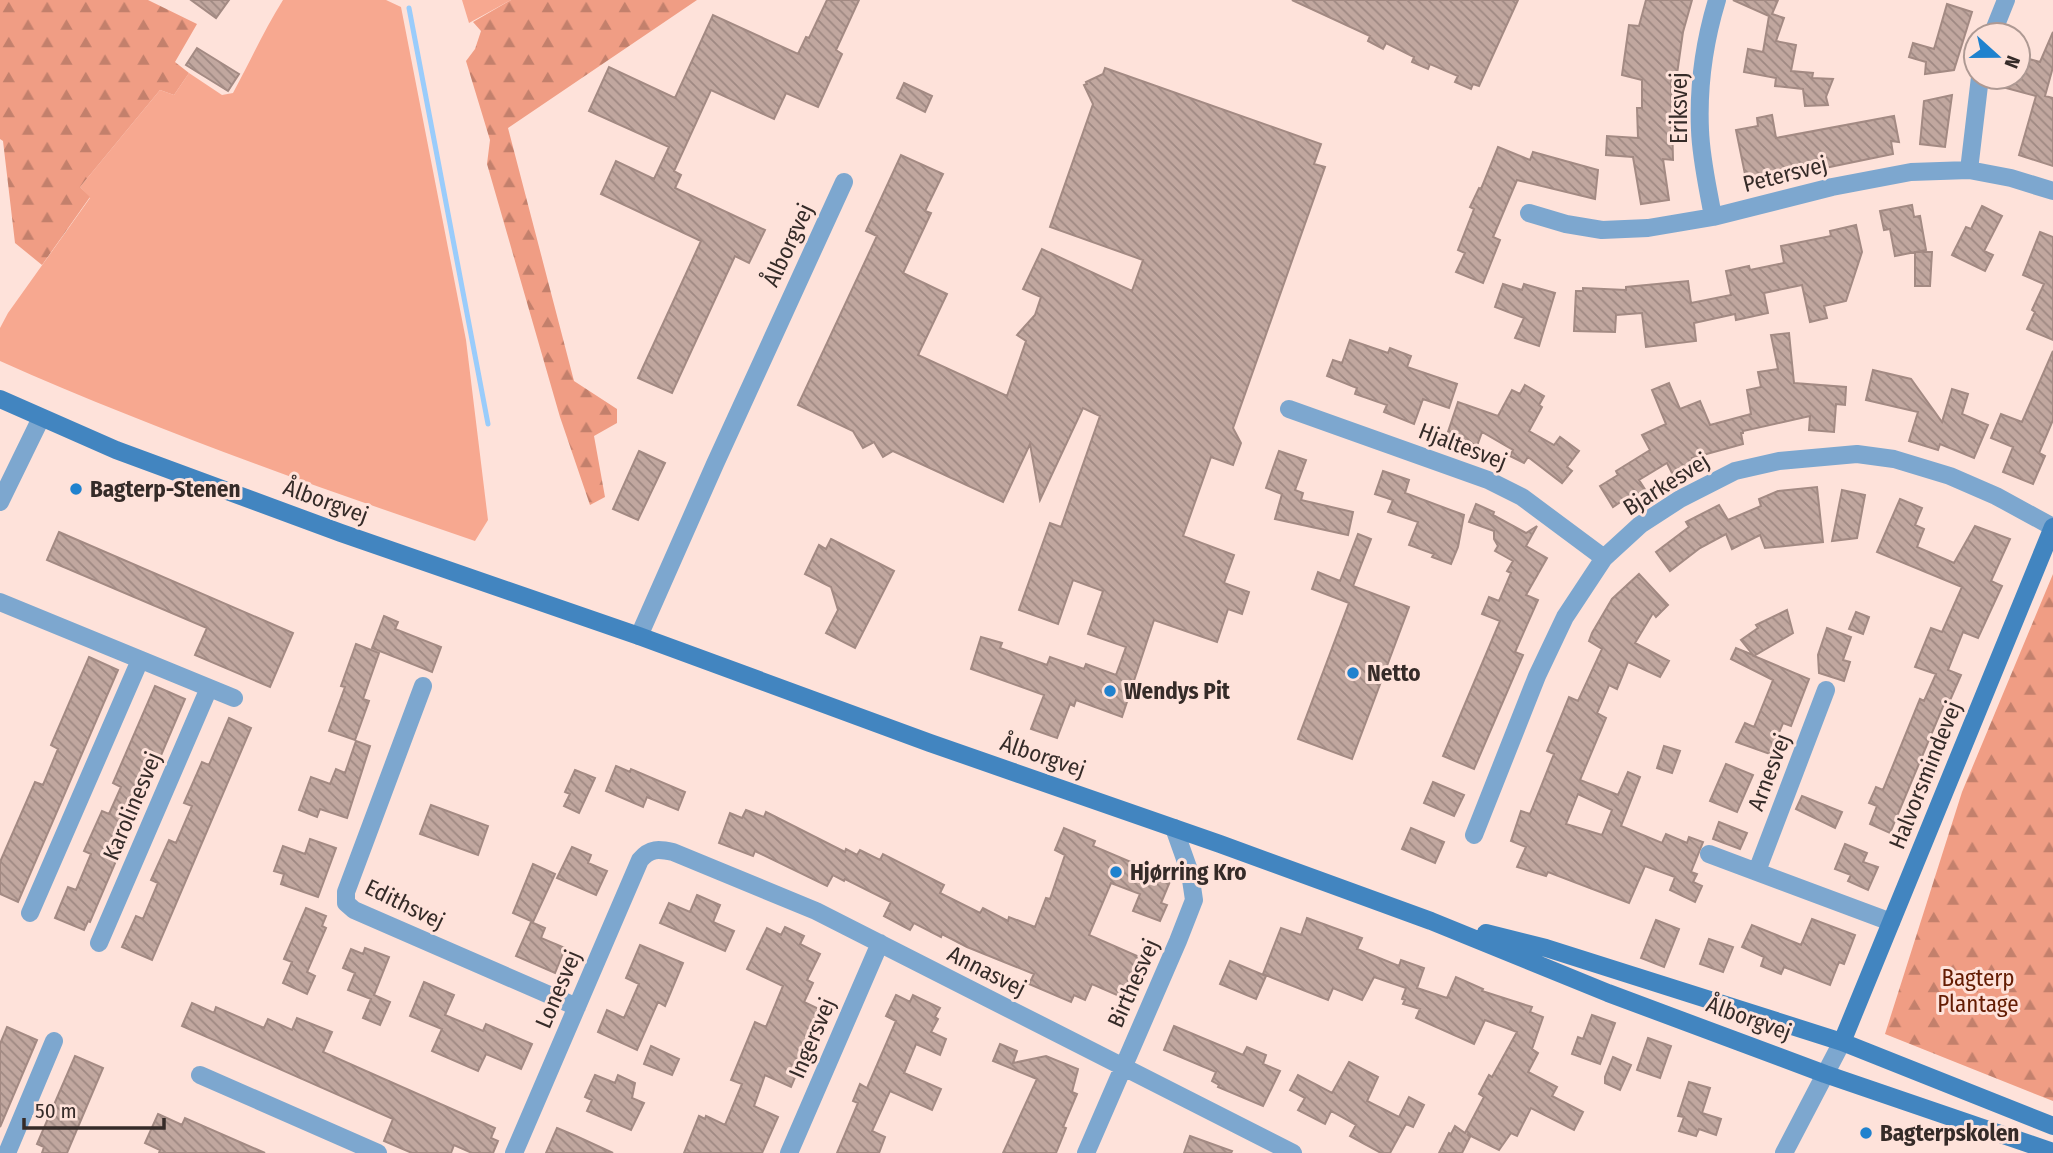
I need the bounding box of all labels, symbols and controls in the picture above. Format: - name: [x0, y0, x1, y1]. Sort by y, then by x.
- north arrow: [1962, 21, 2032, 91]
- text: N: [2000, 52, 2025, 71]
- street label: Eriksvej: [1665, 72, 1693, 144]
- street label: Petersvej: [1740, 150, 1830, 198]
- street label: Ålborgvej: [756, 199, 819, 291]
- street label: Hjaltesvej: [1415, 416, 1511, 476]
- street label: Bjarkesvej: [1618, 447, 1714, 521]
- street label: Ålborgvej: [280, 472, 373, 529]
- place label: Bagterp-Stenen: [90, 475, 241, 503]
- marker: Bagterp-Stenen: [68, 481, 84, 497]
- place label: Netto: [1367, 659, 1421, 687]
- marker: Netto: [1345, 665, 1361, 681]
- place label: Wendys Pit: [1124, 677, 1231, 705]
- marker: Wendys Pit: [1102, 683, 1118, 699]
- street label: Halvorsmindevej: [1883, 697, 1967, 853]
- street label: Ålborgvej: [997, 727, 1090, 784]
- street label: Arnesvej: [1742, 729, 1796, 815]
- street label: Karolinesvej: [97, 748, 167, 864]
- place label: Hjørring Kro: [1130, 858, 1247, 886]
- marker: Hjørring Kro: [1108, 864, 1124, 880]
- street label: Edithsvej: [361, 873, 449, 935]
- street label: Birthesvej: [1101, 934, 1165, 1032]
- street label: Annasvej: [943, 939, 1031, 1003]
- street label: Lonesvej: [529, 946, 587, 1032]
- park label: Bagterp Plantage: [1937, 964, 2019, 1018]
- street label: Ålborgvej: [1703, 989, 1796, 1046]
- street label: Ingersvej: [783, 994, 841, 1082]
- scale bar: [24, 1086, 164, 1130]
- text: 50 m: [35, 1098, 77, 1124]
- place label: Bagterpskolen: [1880, 1119, 2019, 1147]
- marker: Bagterpskolen: [1858, 1125, 1874, 1141]

